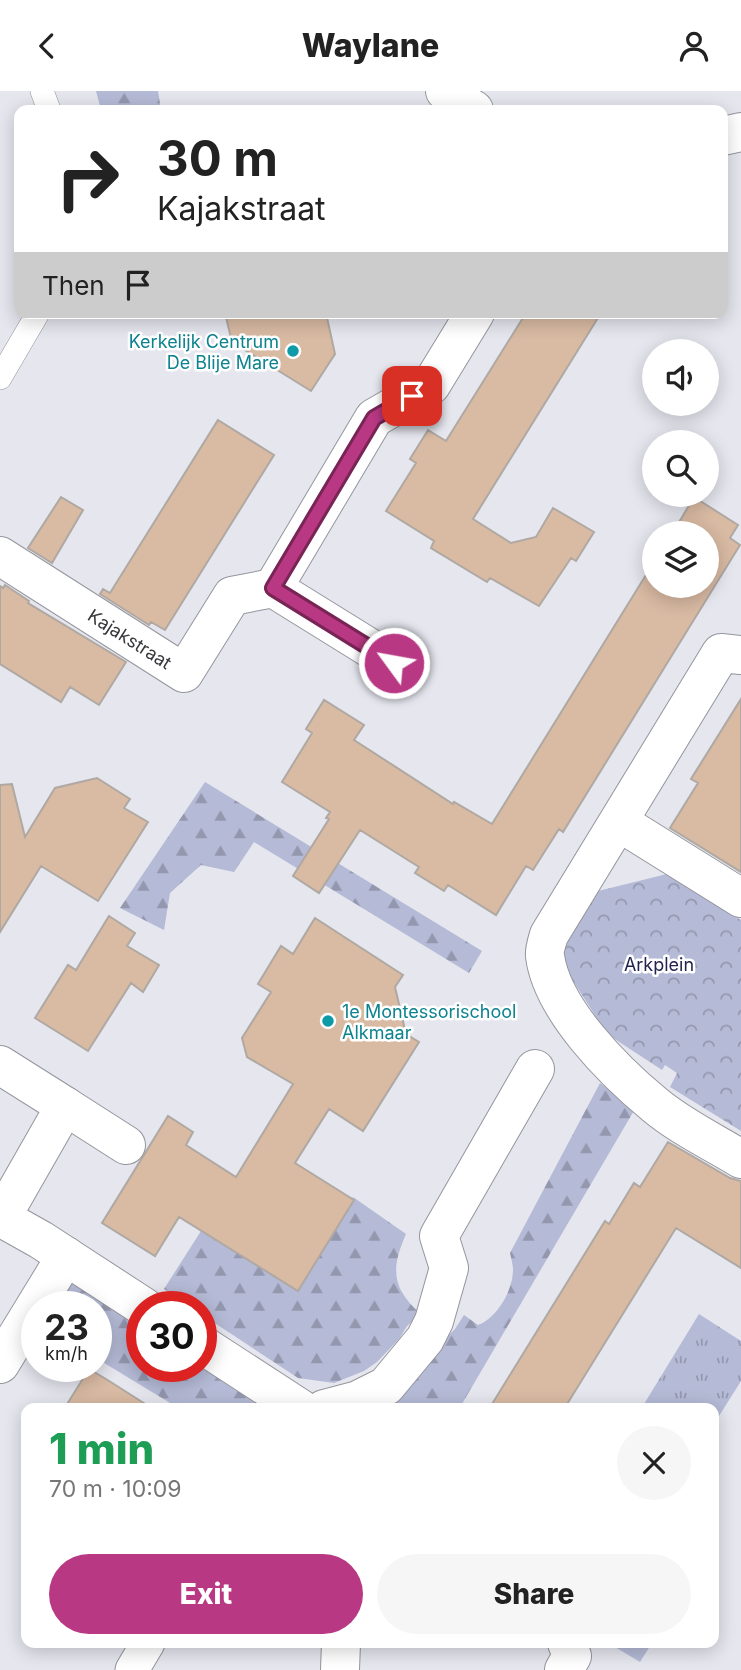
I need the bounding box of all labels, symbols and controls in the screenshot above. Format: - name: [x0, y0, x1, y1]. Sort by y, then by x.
- text: Waylane: [302, 26, 439, 65]
- icon: back: [28, 27, 66, 65]
- icon: person: [675, 27, 713, 65]
- text: 30 m: [157, 129, 278, 188]
- icon: right: [42, 133, 133, 224]
- text: Kajakstraat: [157, 189, 326, 228]
- icon: arrive: [119, 266, 157, 304]
- text: Then: [42, 270, 105, 301]
- place label: Kerkelijk Centrum De Blije Mare: [129, 331, 279, 373]
- map controls: [642, 339, 719, 598]
- button: sound: [642, 339, 719, 416]
- marker: Kerkelijk Centrum De Blije Mare: [285, 343, 301, 359]
- pin: [382, 366, 442, 426]
- icon: arrive: [393, 377, 431, 415]
- button: search: [642, 430, 719, 507]
- button: layers: [642, 521, 719, 598]
- street label: Kajakstraat: [84, 604, 176, 673]
- position arrow: [357, 626, 431, 700]
- park label: Arkplein: [624, 954, 694, 975]
- place label: 1e Montessorischool Alkmaar: [342, 1001, 516, 1043]
- marker: 1e Montessorischool Alkmaar: [320, 1013, 336, 1029]
- speed limit sign: 30: [126, 1291, 217, 1382]
- text: 23: [44, 1306, 89, 1348]
- text: km/h: [45, 1343, 88, 1364]
- text: 1 min: [49, 1423, 154, 1474]
- button: close: [617, 1426, 691, 1500]
- text: 70 m · 10:09: [49, 1475, 182, 1503]
- button: Exit: [49, 1554, 363, 1634]
- button: Share: [377, 1554, 691, 1634]

